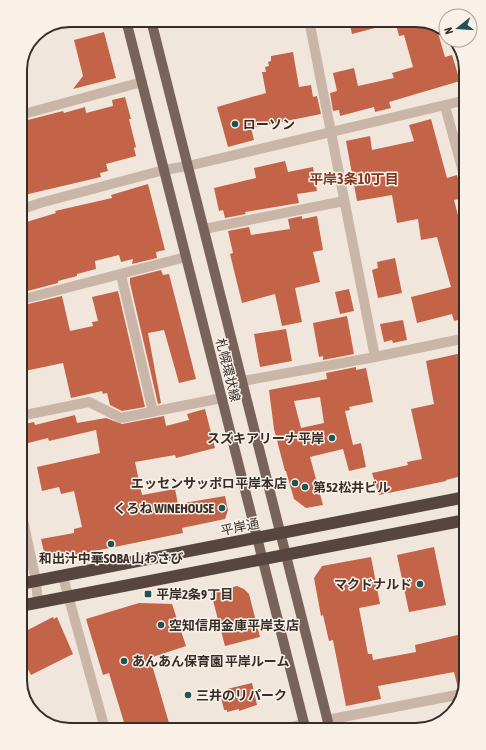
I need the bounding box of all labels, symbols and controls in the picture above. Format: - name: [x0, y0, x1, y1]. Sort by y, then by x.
- north arrow: [438, 8, 478, 48]
- text: N: [442, 26, 455, 36]
- place label: ローソン: [243, 117, 295, 132]
- marker: ローソン: [230, 119, 240, 129]
- district label: 平岸3条10丁目: [309, 171, 399, 187]
- street label: 札幌環状線: [213, 337, 243, 403]
- place label: スズキアリーナ平岸: [207, 431, 324, 446]
- marker: スズキアリーナ平岸: [327, 433, 337, 443]
- place label: エッセンサッポロ平岸本店: [131, 476, 287, 491]
- marker: エッセンサッポロ平岸本店: [290, 478, 300, 488]
- place label: 第52松井ビル: [313, 480, 390, 495]
- marker: 第52松井ビル: [300, 482, 310, 492]
- place label: くろね WINEHOUSE: [113, 501, 214, 516]
- marker: くろね WINEHOUSE: [217, 503, 227, 513]
- street label: 平岸通: [219, 516, 261, 538]
- marker: 和出汁中華SOBA 山わさび: [106, 539, 116, 549]
- place label: 和出汁中華SOBA 山わさび: [39, 551, 183, 566]
- place label: マクドナルド: [334, 577, 412, 592]
- marker: マクドナルド: [415, 579, 425, 589]
- place label: 平岸2条9丁目: [156, 587, 233, 602]
- marker: 平岸2条9丁目: [143, 589, 153, 599]
- place label: 空知信用金庫平岸支店: [169, 618, 299, 633]
- marker: 空知信用金庫平岸支店: [156, 620, 166, 630]
- place label: あんあん保育園 平岸ルーム: [132, 654, 289, 669]
- marker: あんあん保育園 平岸ルーム: [119, 656, 129, 666]
- place label: 三井のリパーク: [196, 688, 287, 703]
- marker: 三井のリパーク: [183, 690, 193, 700]

